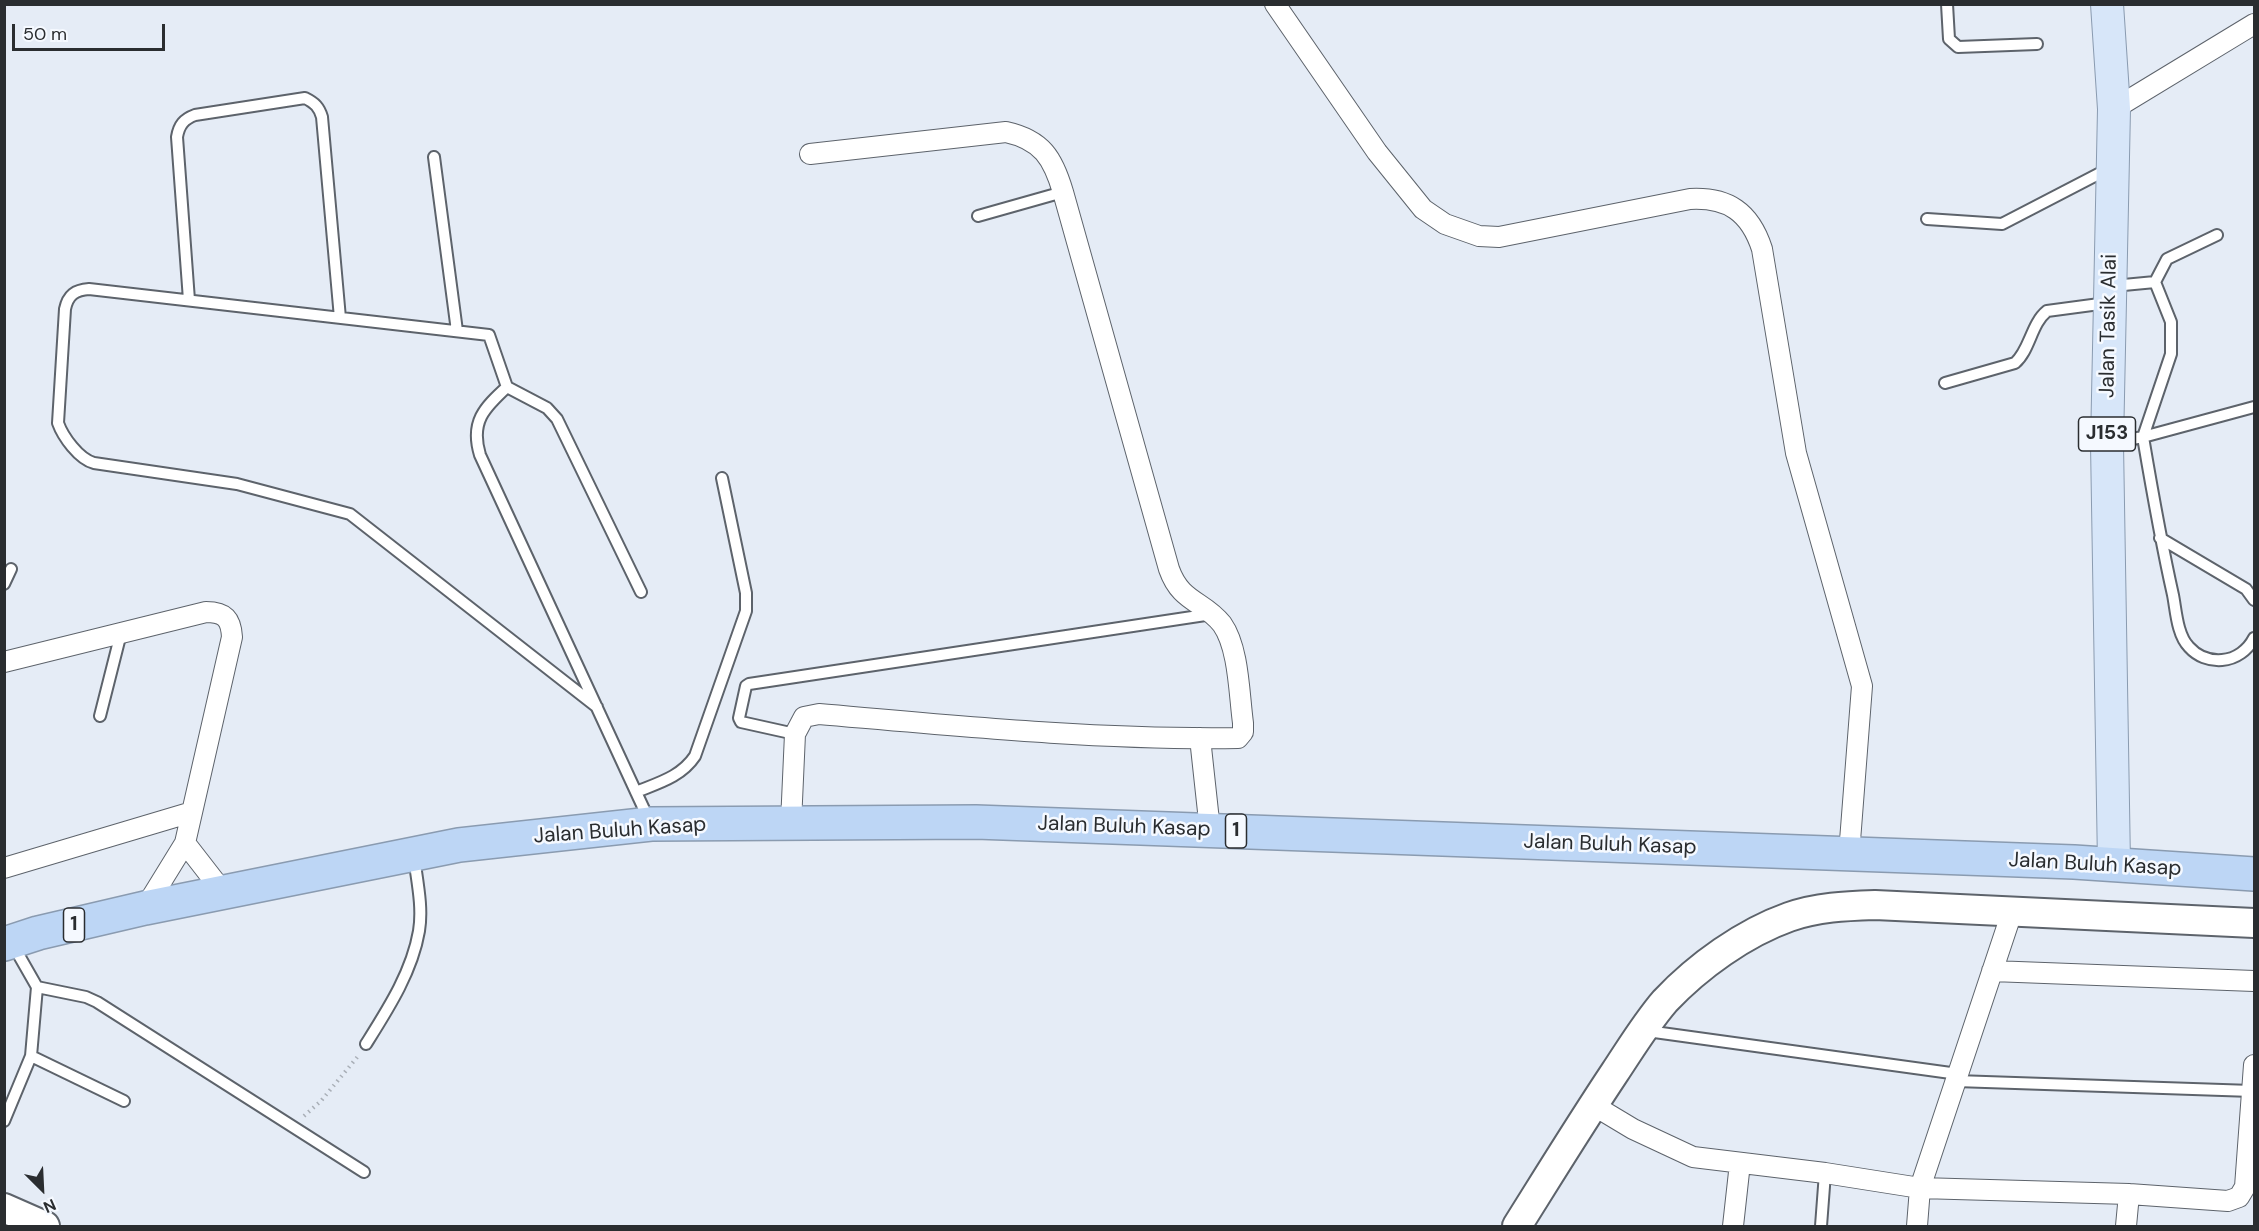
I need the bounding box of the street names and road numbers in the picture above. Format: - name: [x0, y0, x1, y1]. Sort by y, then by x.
- street label: Jalan Tasik Alai: [2095, 254, 2123, 398]
- road number: J153: [2078, 417, 2136, 451]
- street label: Jalan Buluh Kasap: [1037, 811, 1211, 843]
- street label: Jalan Buluh Kasap: [533, 812, 707, 850]
- road number: 1: [1226, 814, 1246, 848]
- street label: Jalan Buluh Kasap: [1523, 829, 1697, 861]
- street label: Jalan Buluh Kasap: [2008, 848, 2182, 882]
- road number: 1: [64, 908, 84, 942]

